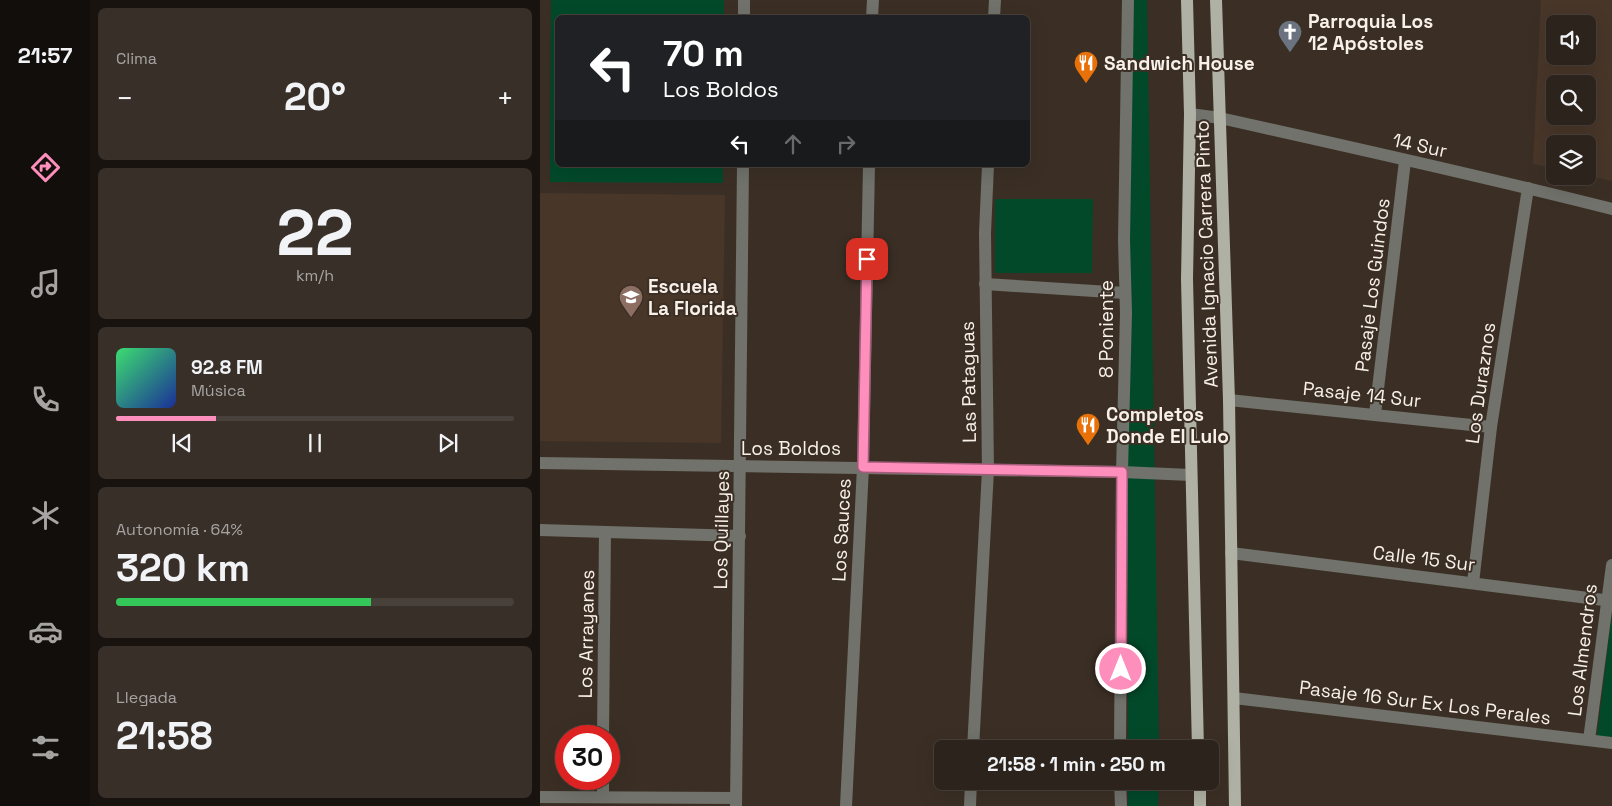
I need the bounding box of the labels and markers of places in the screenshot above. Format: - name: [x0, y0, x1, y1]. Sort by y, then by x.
- place label: Parroquia Los 12 Apóstoles: [1308, 9, 1433, 56]
- church icon: Parroquia Los 12 Apóstoles: [1277, 19, 1303, 53]
- restaurant icon: Sandwich House: [1073, 50, 1099, 84]
- place label: Sandwich House: [1104, 51, 1255, 76]
- pin: [846, 238, 888, 280]
- place label: Escuela La Florida: [648, 274, 737, 321]
- school or university icon: Escuela La Florida: [618, 284, 644, 318]
- place label: Completos Donde El Lulo: [1106, 402, 1229, 449]
- restaurant icon: Completos Donde El Lulo: [1075, 412, 1101, 446]

